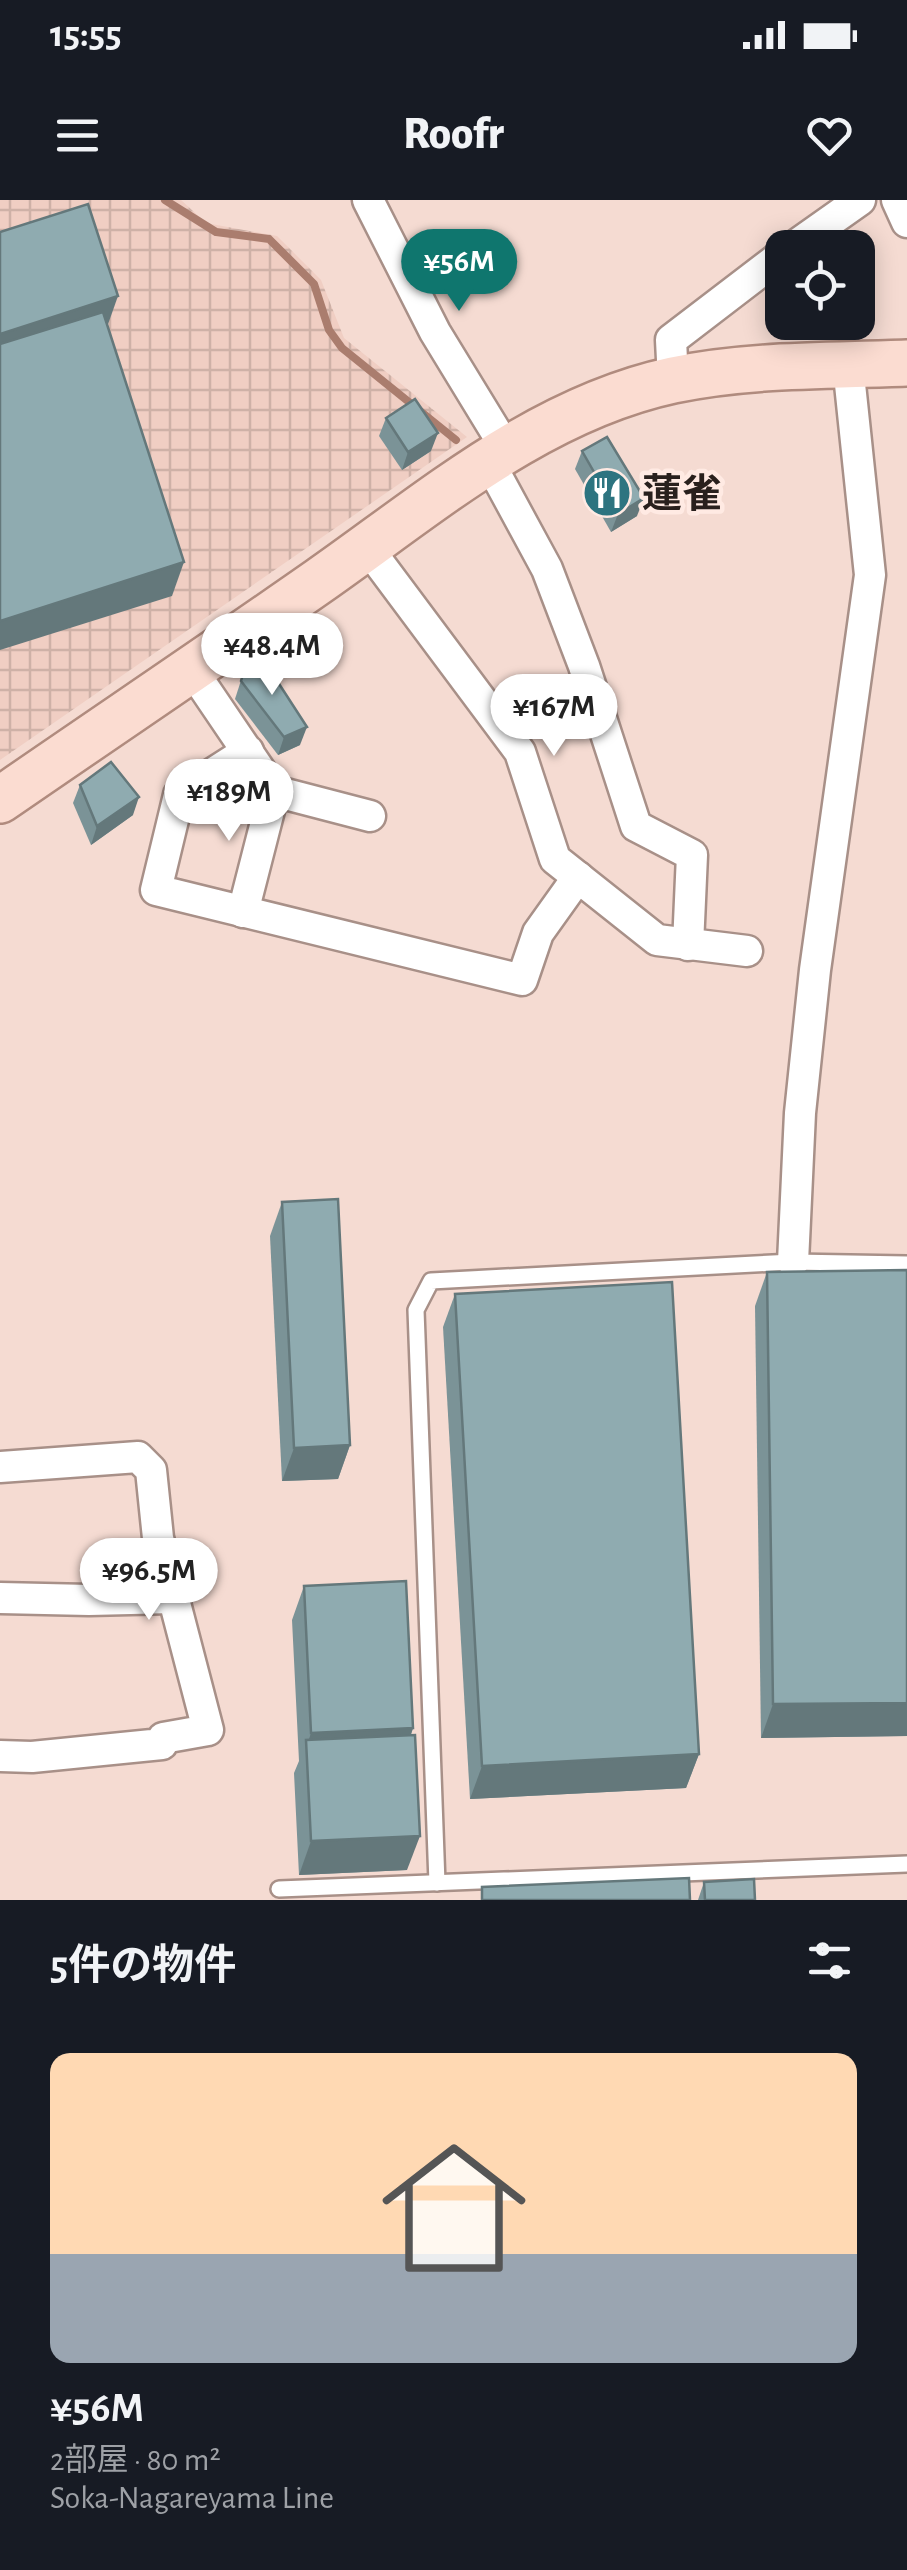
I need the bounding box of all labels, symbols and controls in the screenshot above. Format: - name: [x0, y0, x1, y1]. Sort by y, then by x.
- text: 15:55: [50, 16, 122, 54]
- icon: menu: [50, 108, 105, 163]
- icon: heart: [802, 108, 857, 163]
- text: Roofr: [403, 112, 504, 157]
- pin: ¥56M: [400, 229, 518, 314]
- map controls: [765, 230, 875, 340]
- button: locate: [765, 230, 875, 340]
- text: ¥56M: [423, 245, 495, 277]
- restaurant icon: 蓮雀: [581, 467, 633, 519]
- place label: 蓮雀: [642, 472, 722, 515]
- pin: ¥48.4M: [191, 613, 353, 698]
- text: ¥48.4M: [223, 629, 321, 661]
- pin: ¥167M: [484, 674, 624, 759]
- text: ¥167M: [512, 690, 596, 722]
- pin: ¥189M: [159, 759, 299, 844]
- text: ¥189M: [186, 775, 272, 807]
- pin: ¥96.5M: [68, 1538, 230, 1623]
- text: ¥96.5M: [102, 1554, 196, 1586]
- icon: filters: [802, 1933, 857, 1988]
- text: 5件の物件: [50, 1945, 236, 1987]
- icon: home: [364, 2118, 544, 2298]
- text: ¥56M: [50, 2387, 144, 2429]
- text: 2部屋 · 80 m²: [50, 2444, 221, 2476]
- text: Soka-Nagareyama Line: [50, 2482, 334, 2514]

